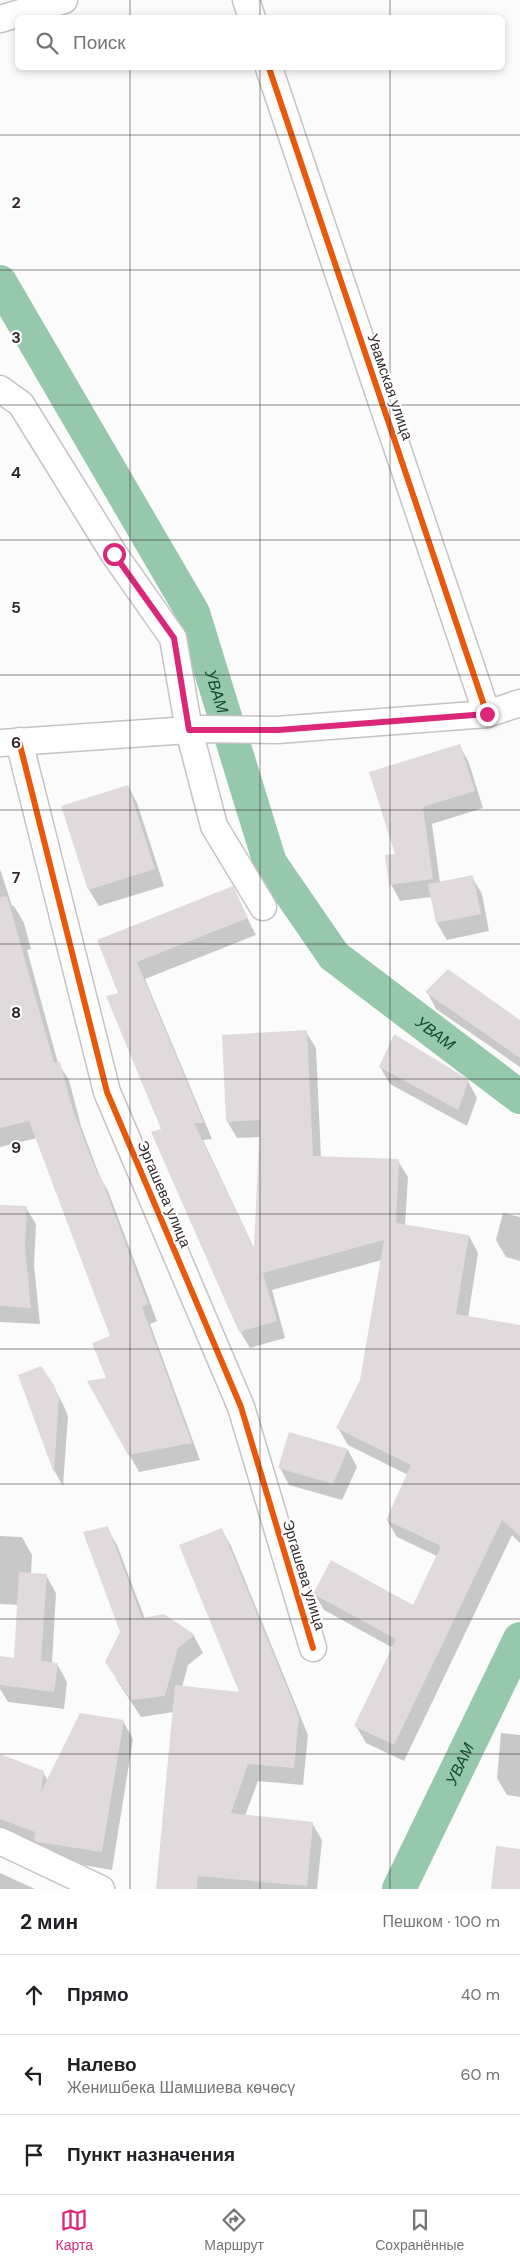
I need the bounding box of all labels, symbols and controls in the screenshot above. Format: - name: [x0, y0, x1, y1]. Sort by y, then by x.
- search box: [15, 15, 505, 70]
- icon: search: [33, 29, 61, 57]
- text: Поиск: [73, 30, 126, 55]
- text: 2: [11, 192, 21, 213]
- text: 3: [11, 327, 21, 348]
- street label: Увамская улица: [362, 331, 418, 443]
- text: 4: [11, 462, 21, 483]
- route start: [103, 543, 126, 566]
- text: 5: [11, 597, 21, 618]
- water label: УВАМ: [200, 666, 234, 716]
- route end: [476, 703, 499, 726]
- text: 6: [11, 732, 21, 753]
- text: 7: [12, 867, 21, 888]
- text: 8: [11, 1002, 21, 1023]
- water label: УВАМ: [411, 1011, 460, 1055]
- text: 9: [11, 1137, 21, 1158]
- street label: Эргашева улица: [132, 1137, 196, 1251]
- street label: Эргашева улица: [278, 1517, 330, 1633]
- water label: УВАМ: [440, 1739, 479, 1789]
- text: 2 мин: [20, 1908, 78, 1936]
- text: Пешком · 100 m: [383, 1911, 500, 1932]
- icon: ahead: [20, 1981, 48, 2009]
- text: Прямо: [67, 1982, 129, 2007]
- text: 40 m: [461, 1984, 500, 2005]
- text: Налево: [67, 2052, 137, 2077]
- icon: left: [20, 2061, 48, 2089]
- text: 60 m: [460, 2064, 500, 2085]
- text: Женишбека Шамшиева көчөсү: [67, 2077, 295, 2098]
- icon: arrive: [20, 2141, 48, 2169]
- text: Пункт назначения: [67, 2142, 235, 2167]
- tab: Карта: [56, 2206, 93, 2254]
- tab: Маршрут: [204, 2206, 264, 2254]
- tab: Сохранённые: [375, 2206, 464, 2254]

